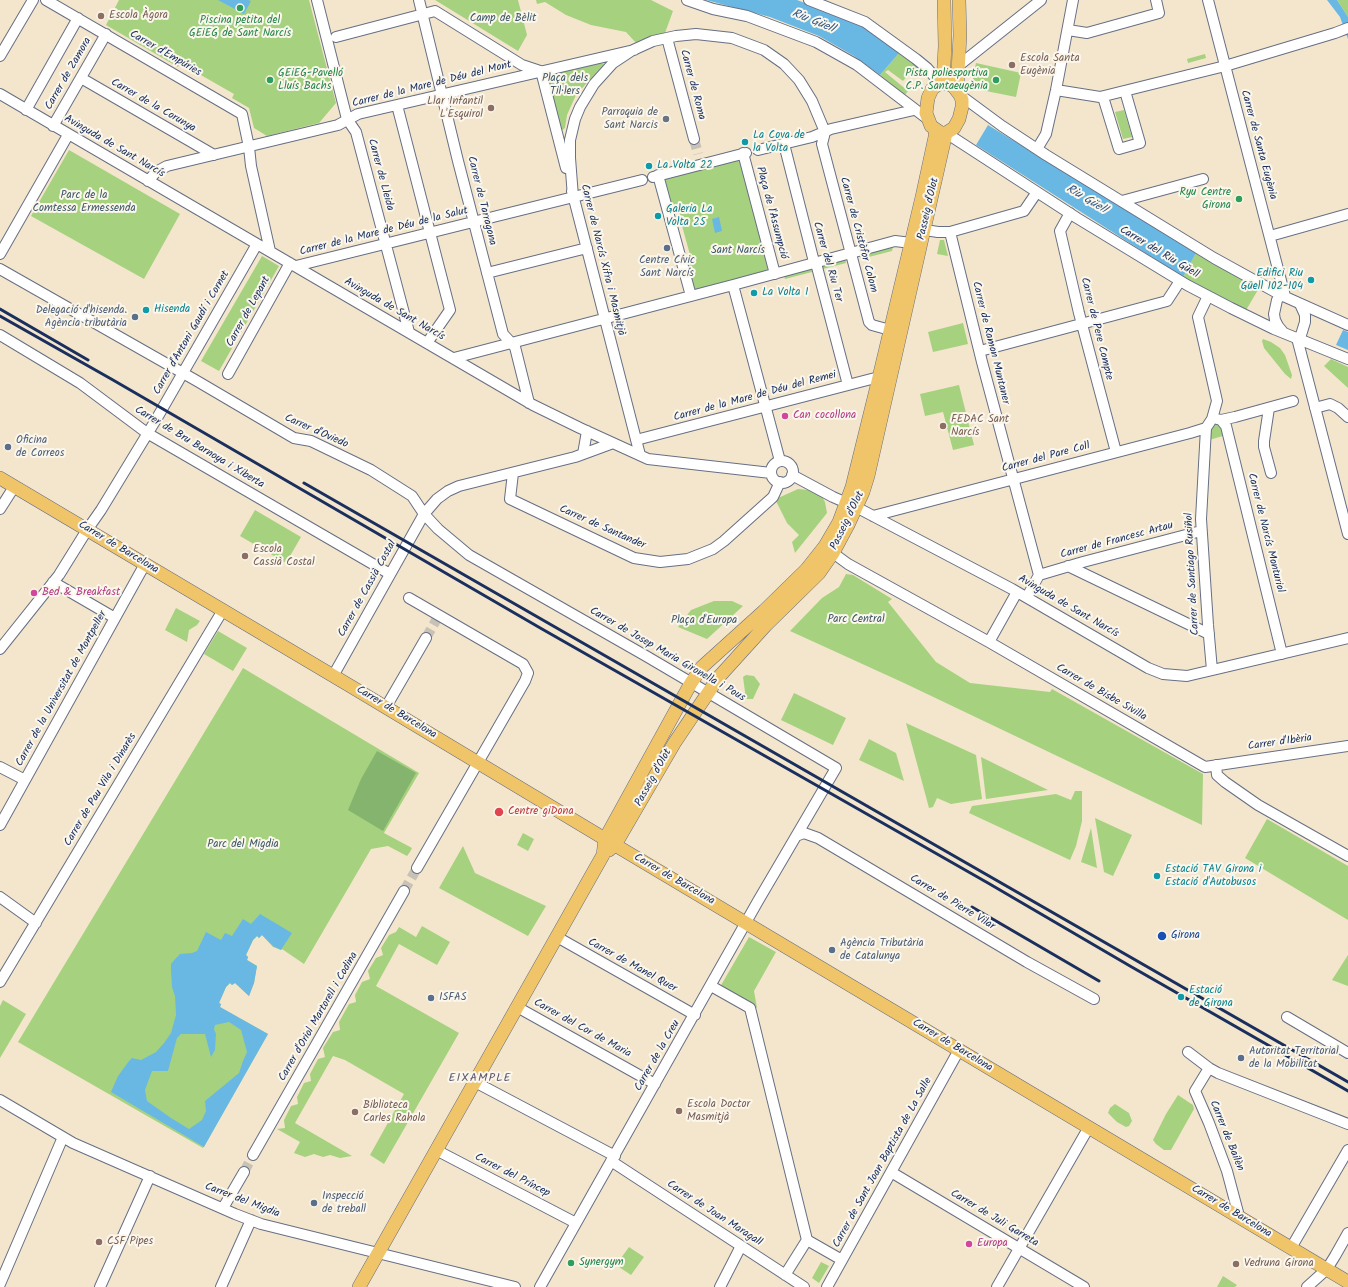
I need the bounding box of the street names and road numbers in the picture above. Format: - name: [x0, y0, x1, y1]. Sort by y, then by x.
- street label: Carrer d'Empúries: [127, 28, 203, 80]
- street label: Carrer de Zamora: [43, 35, 95, 113]
- street label: Carrer de Roma: [676, 48, 708, 122]
- street label: Carrer de la Mare de Déu del Mont: [351, 59, 513, 111]
- street label: Carrer de la Corunya: [108, 76, 198, 136]
- street label: Carrer de Santa Eugènia: [1237, 89, 1279, 201]
- street label: Avinguda de Sant Narcís: [61, 113, 167, 181]
- street label: Carrer de Lleida: [364, 138, 396, 212]
- street label: Carrer de Tarragona: [464, 155, 498, 247]
- street label: Plaça de l'Assumpció: [752, 165, 790, 261]
- street label: Carrer de Cristòfor Colom: [836, 176, 880, 294]
- street label: Passeig d'Olot: [915, 177, 943, 241]
- street label: Carrer de Narcís Xifra i Masmitjà: [577, 183, 627, 337]
- street label: Carrer de la Mare de Déu de la Salut: [299, 205, 469, 259]
- street label: Carrer del Riu Ter: [809, 220, 845, 304]
- street label: Carrer del Riu Güell: [1117, 224, 1201, 282]
- street label: Carrer d'Antoni Gaudí i Cornet: [151, 269, 233, 397]
- street label: Carrer de Lepant: [224, 275, 274, 349]
- street label: Avinguda de Sant Narcís: [341, 276, 447, 344]
- street label: Carrer de Pere Compte: [1077, 276, 1115, 382]
- street label: Carrer de Ramon Muntaner: [968, 280, 1012, 406]
- street label: Carrer de la Mare de Déu del Remei: [672, 369, 838, 425]
- street label: Carrer de Bru Barnoya i Xiberta: [132, 404, 266, 492]
- street label: Carrer d'Oviedo: [282, 412, 350, 452]
- street label: Carrer del Pare Coll: [1001, 440, 1091, 476]
- street label: Carrer de Narcís Monturiol: [1244, 472, 1286, 594]
- street label: Passeig d'Olot: [828, 490, 868, 552]
- street label: Carrer de Santander: [557, 503, 647, 553]
- street label: Carrer de Santiago Rusiñol: [1183, 512, 1203, 636]
- street label: Carrer de Barcelona: [75, 519, 161, 577]
- street label: Carrer de Francesc Artau: [1059, 520, 1175, 562]
- street label: Carrer de Cassià Costal: [336, 538, 400, 640]
- street label: Avinguda de Sant Narcís: [1015, 573, 1121, 641]
- street label: Carrer de Josep Maria Gironella i Pous: [587, 605, 747, 705]
- street label: Carrer de la Universitat de Montpeller: [14, 609, 110, 769]
- street label: Carrer de Bisbe Sivilla: [1053, 662, 1149, 724]
- street label: Carrer de Barcelona: [353, 684, 439, 742]
- street label: Carrer de Pau Vila i Dinarès: [62, 731, 140, 849]
- street label: Carrer d'Ibèria: [1247, 732, 1313, 754]
- street label: Passeig d'Olot: [633, 747, 675, 809]
- street label: Carrer de Barcelona: [631, 851, 717, 909]
- street label: Carrer de Pierre Vilar: [907, 872, 997, 934]
- street label: Carrer de Manel Quer: [585, 936, 679, 996]
- street label: Carrer d'Oriol Martorell i Codina: [277, 950, 361, 1084]
- street label: Carrer del Cor de Maria: [531, 997, 633, 1061]
- street label: Carrer de Barcelona: [909, 1017, 995, 1075]
- street label: Carrer de la Creu: [632, 1018, 684, 1094]
- street label: Carrer de Sant Joan Baptista de La Salle: [831, 1076, 935, 1250]
- street label: Carrer de Bailèn: [1206, 1099, 1246, 1173]
- street label: Carrer del Príncep: [472, 1151, 552, 1201]
- street label: Carrer de Joan Maragall: [664, 1178, 764, 1250]
- street label: Carrer del Migdia: [203, 1181, 281, 1221]
- street label: Carrer de Barcelona: [1188, 1183, 1274, 1241]
- street label: Carrer de Juli Garreta: [947, 1187, 1041, 1251]

